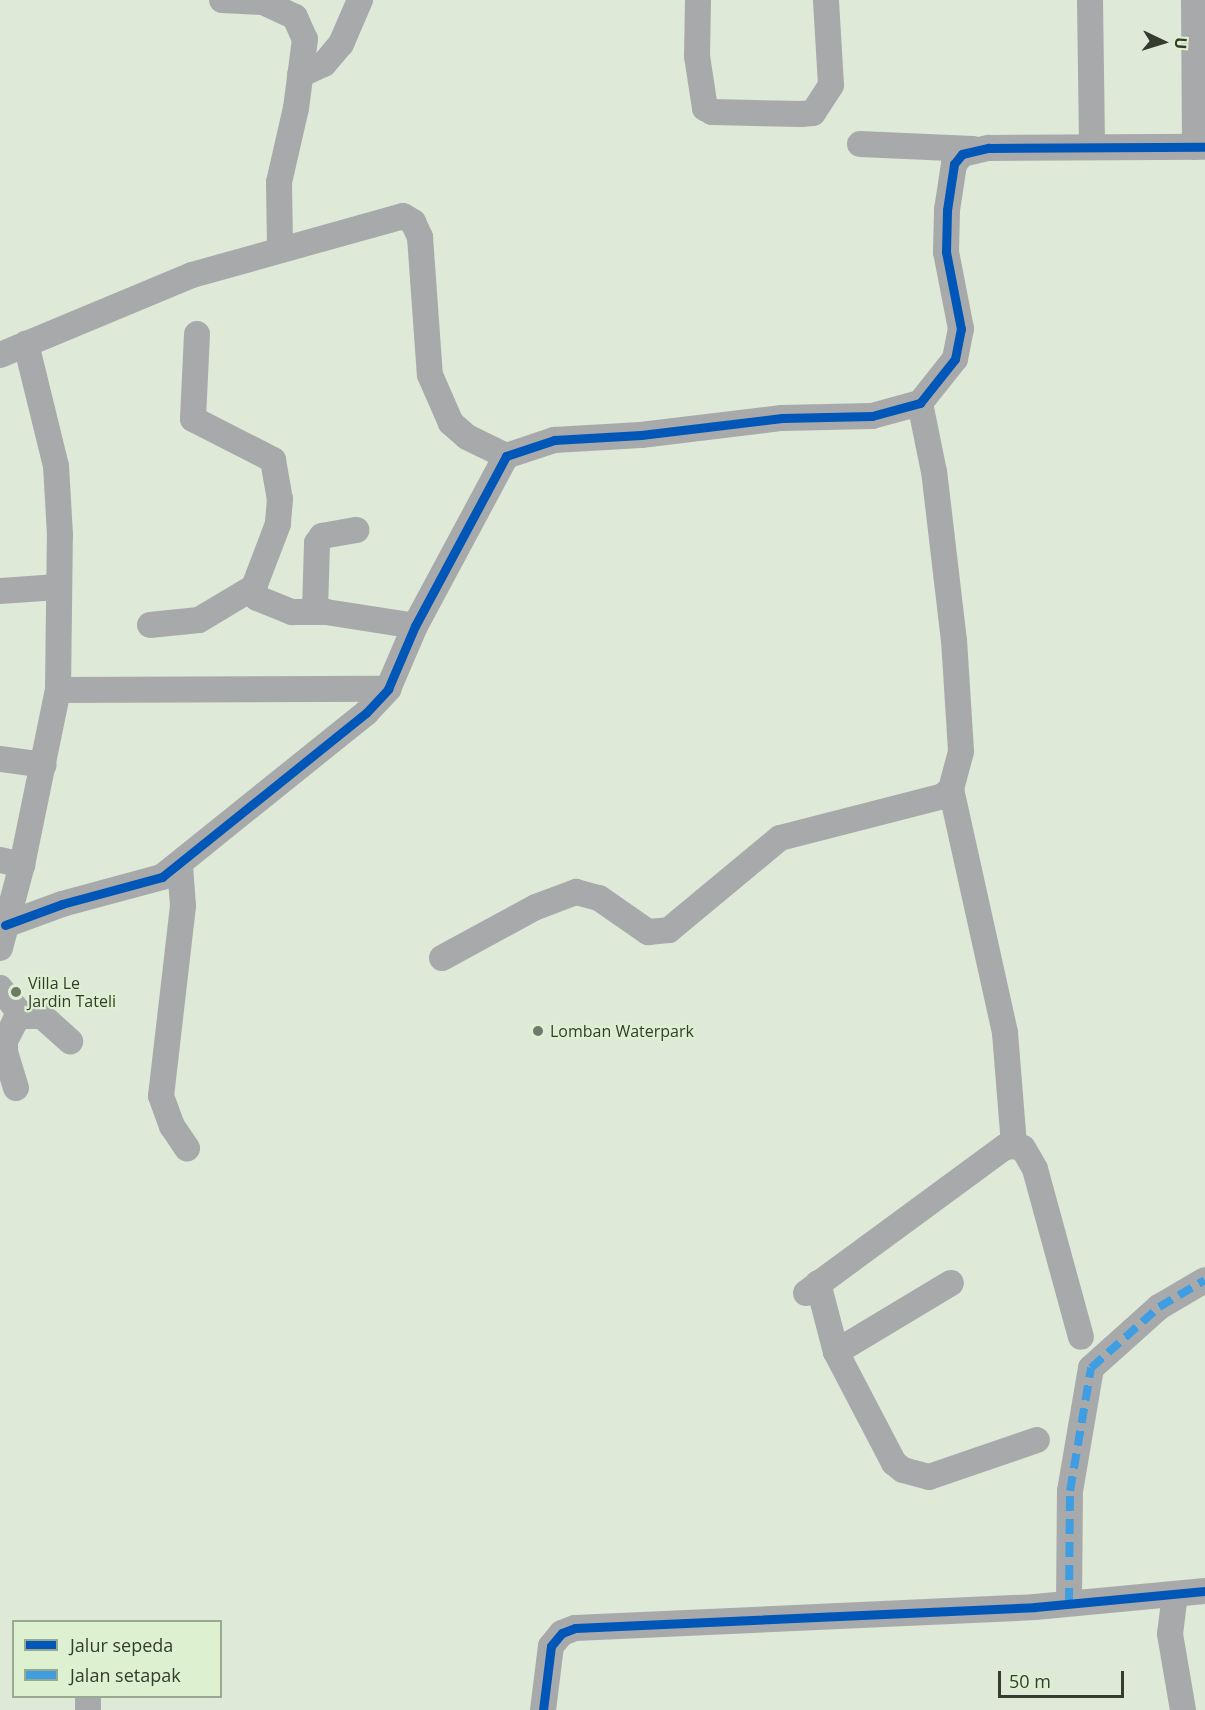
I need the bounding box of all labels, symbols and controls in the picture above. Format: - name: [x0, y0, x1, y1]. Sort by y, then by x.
- north arrow: [1133, 12, 1193, 72]
- text: U: [1170, 36, 1192, 50]
- place label: Villa Le Jardin Tateli: [28, 973, 116, 1011]
- marker: Villa Le Jardin Tateli: [9, 985, 23, 999]
- place label: Lomban Waterpark: [550, 1021, 694, 1041]
- marker: Lomban Waterpark: [531, 1024, 545, 1038]
- legend: [12, 1620, 222, 1698]
- text: Jalur sepeda: [70, 1633, 173, 1657]
- scale bar: [1001, 1659, 1127, 1697]
- text: Jalan setapak: [70, 1663, 181, 1687]
- text: 50 m: [1009, 1669, 1051, 1693]

